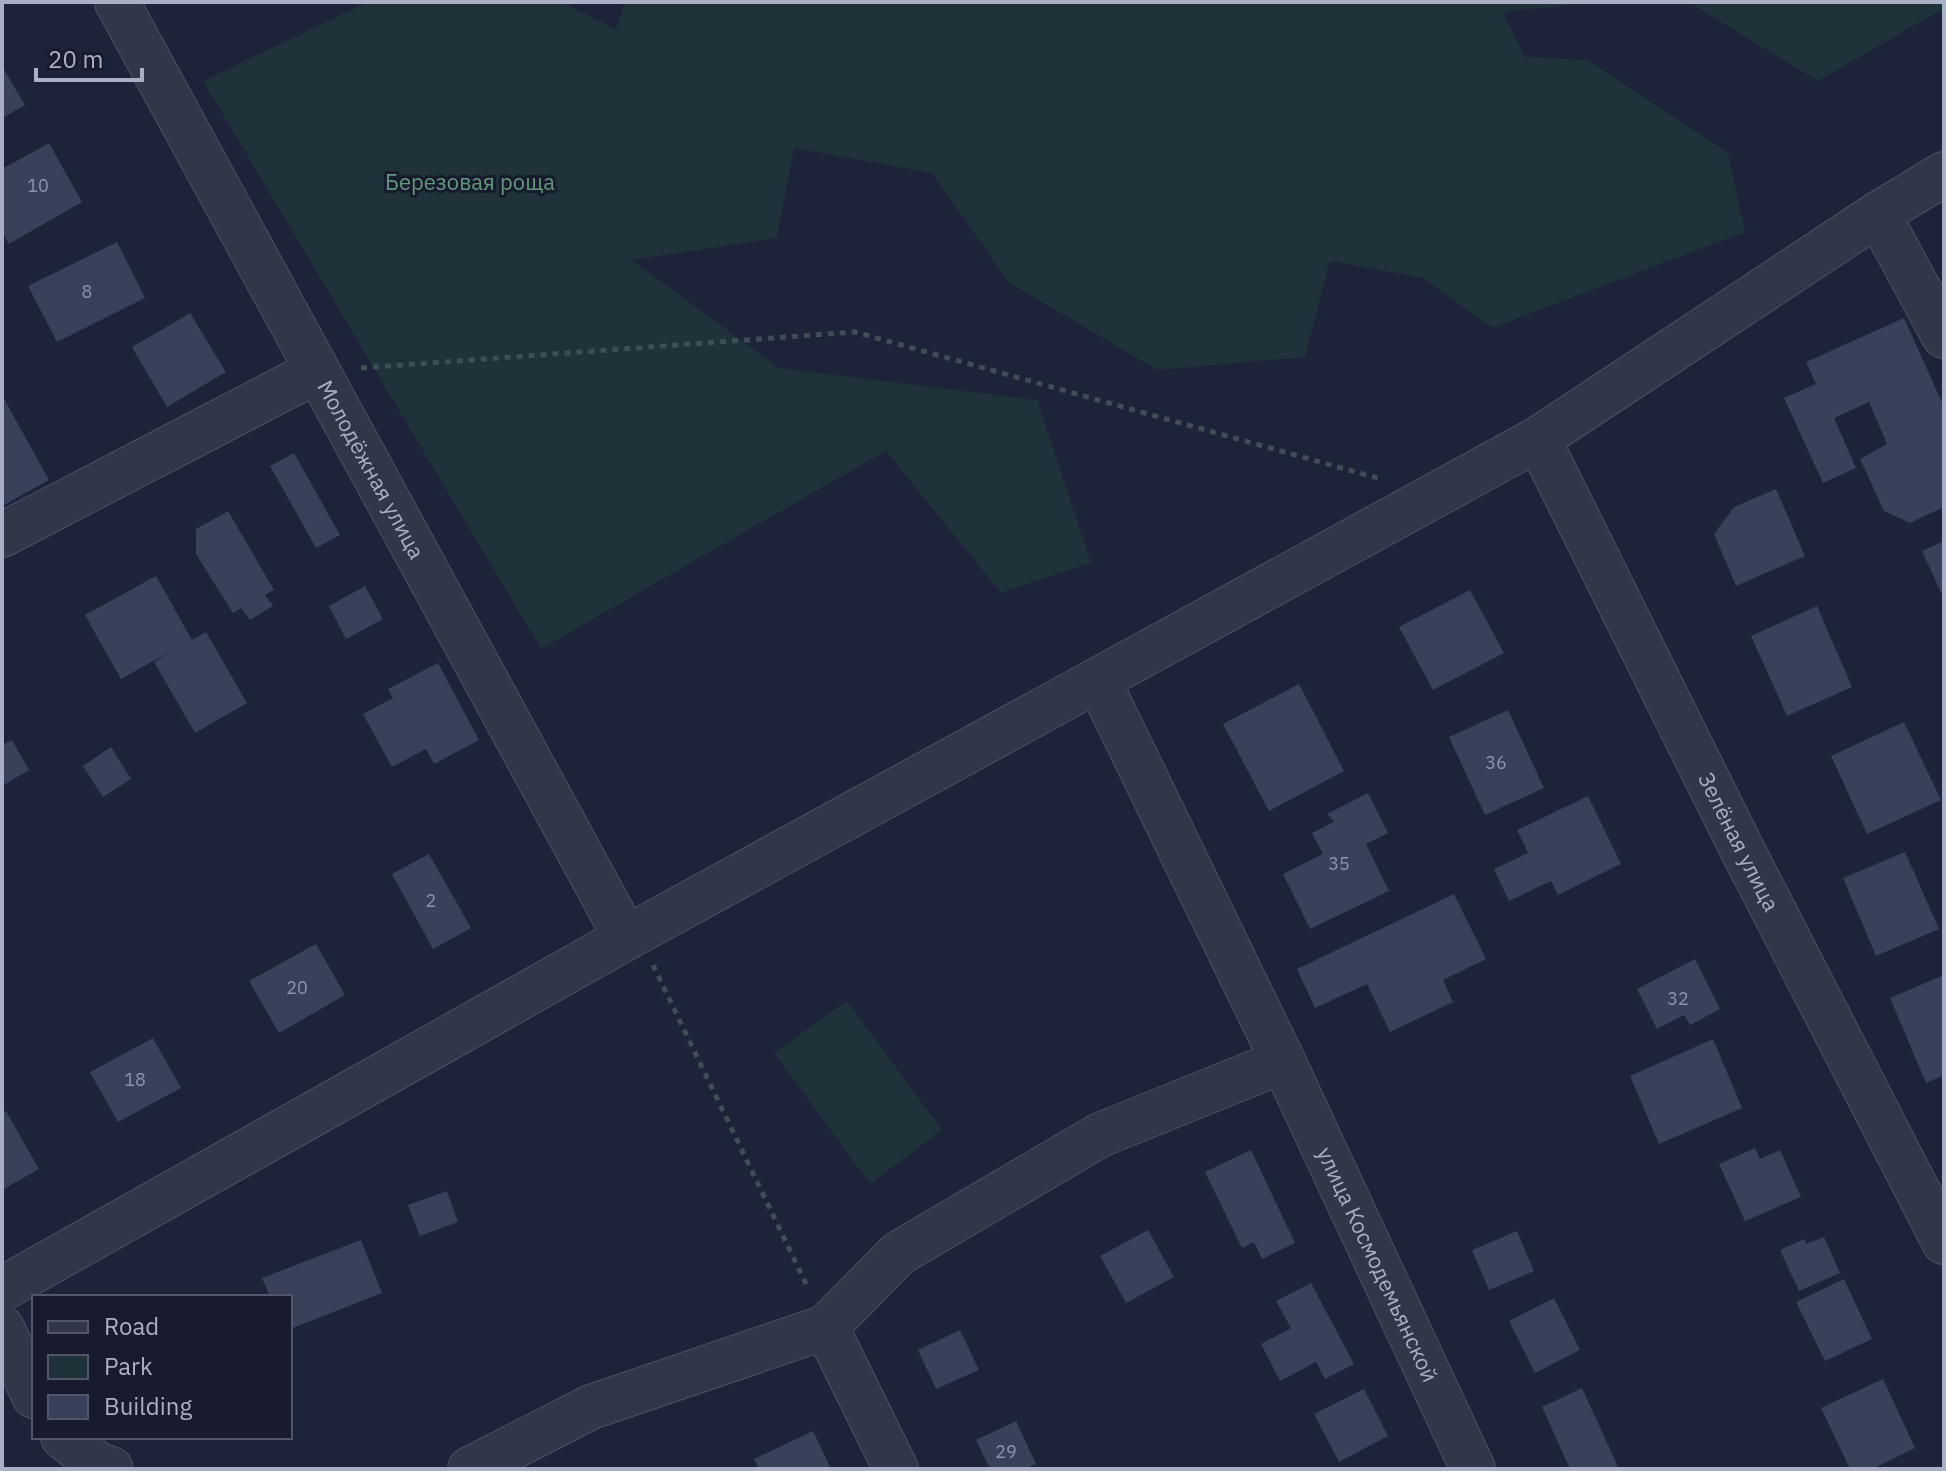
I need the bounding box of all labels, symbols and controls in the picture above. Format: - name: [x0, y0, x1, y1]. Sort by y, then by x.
- scale bar: [36, 32, 142, 82]
- text: 20 m: [48, 43, 103, 75]
- park label: Березовая роща: [385, 167, 555, 196]
- house number: 10: [27, 174, 49, 197]
- house number: 8: [82, 280, 92, 303]
- street label: Молодёжная улица: [311, 375, 432, 564]
- house number: 36: [1485, 751, 1507, 774]
- street label: Зелёная улица: [1692, 767, 1787, 916]
- house number: 35: [1328, 852, 1350, 875]
- house number: 2: [426, 889, 436, 912]
- house number: 20: [286, 976, 308, 999]
- house number: 32: [1667, 987, 1689, 1010]
- house number: 18: [124, 1068, 146, 1091]
- street label: улица Космодемьянской: [1311, 1142, 1445, 1386]
- legend: [32, 1295, 292, 1439]
- text: Road: [104, 1310, 159, 1342]
- text: Park: [104, 1350, 153, 1382]
- text: Building: [104, 1390, 192, 1422]
- house number: 29: [995, 1440, 1017, 1463]

